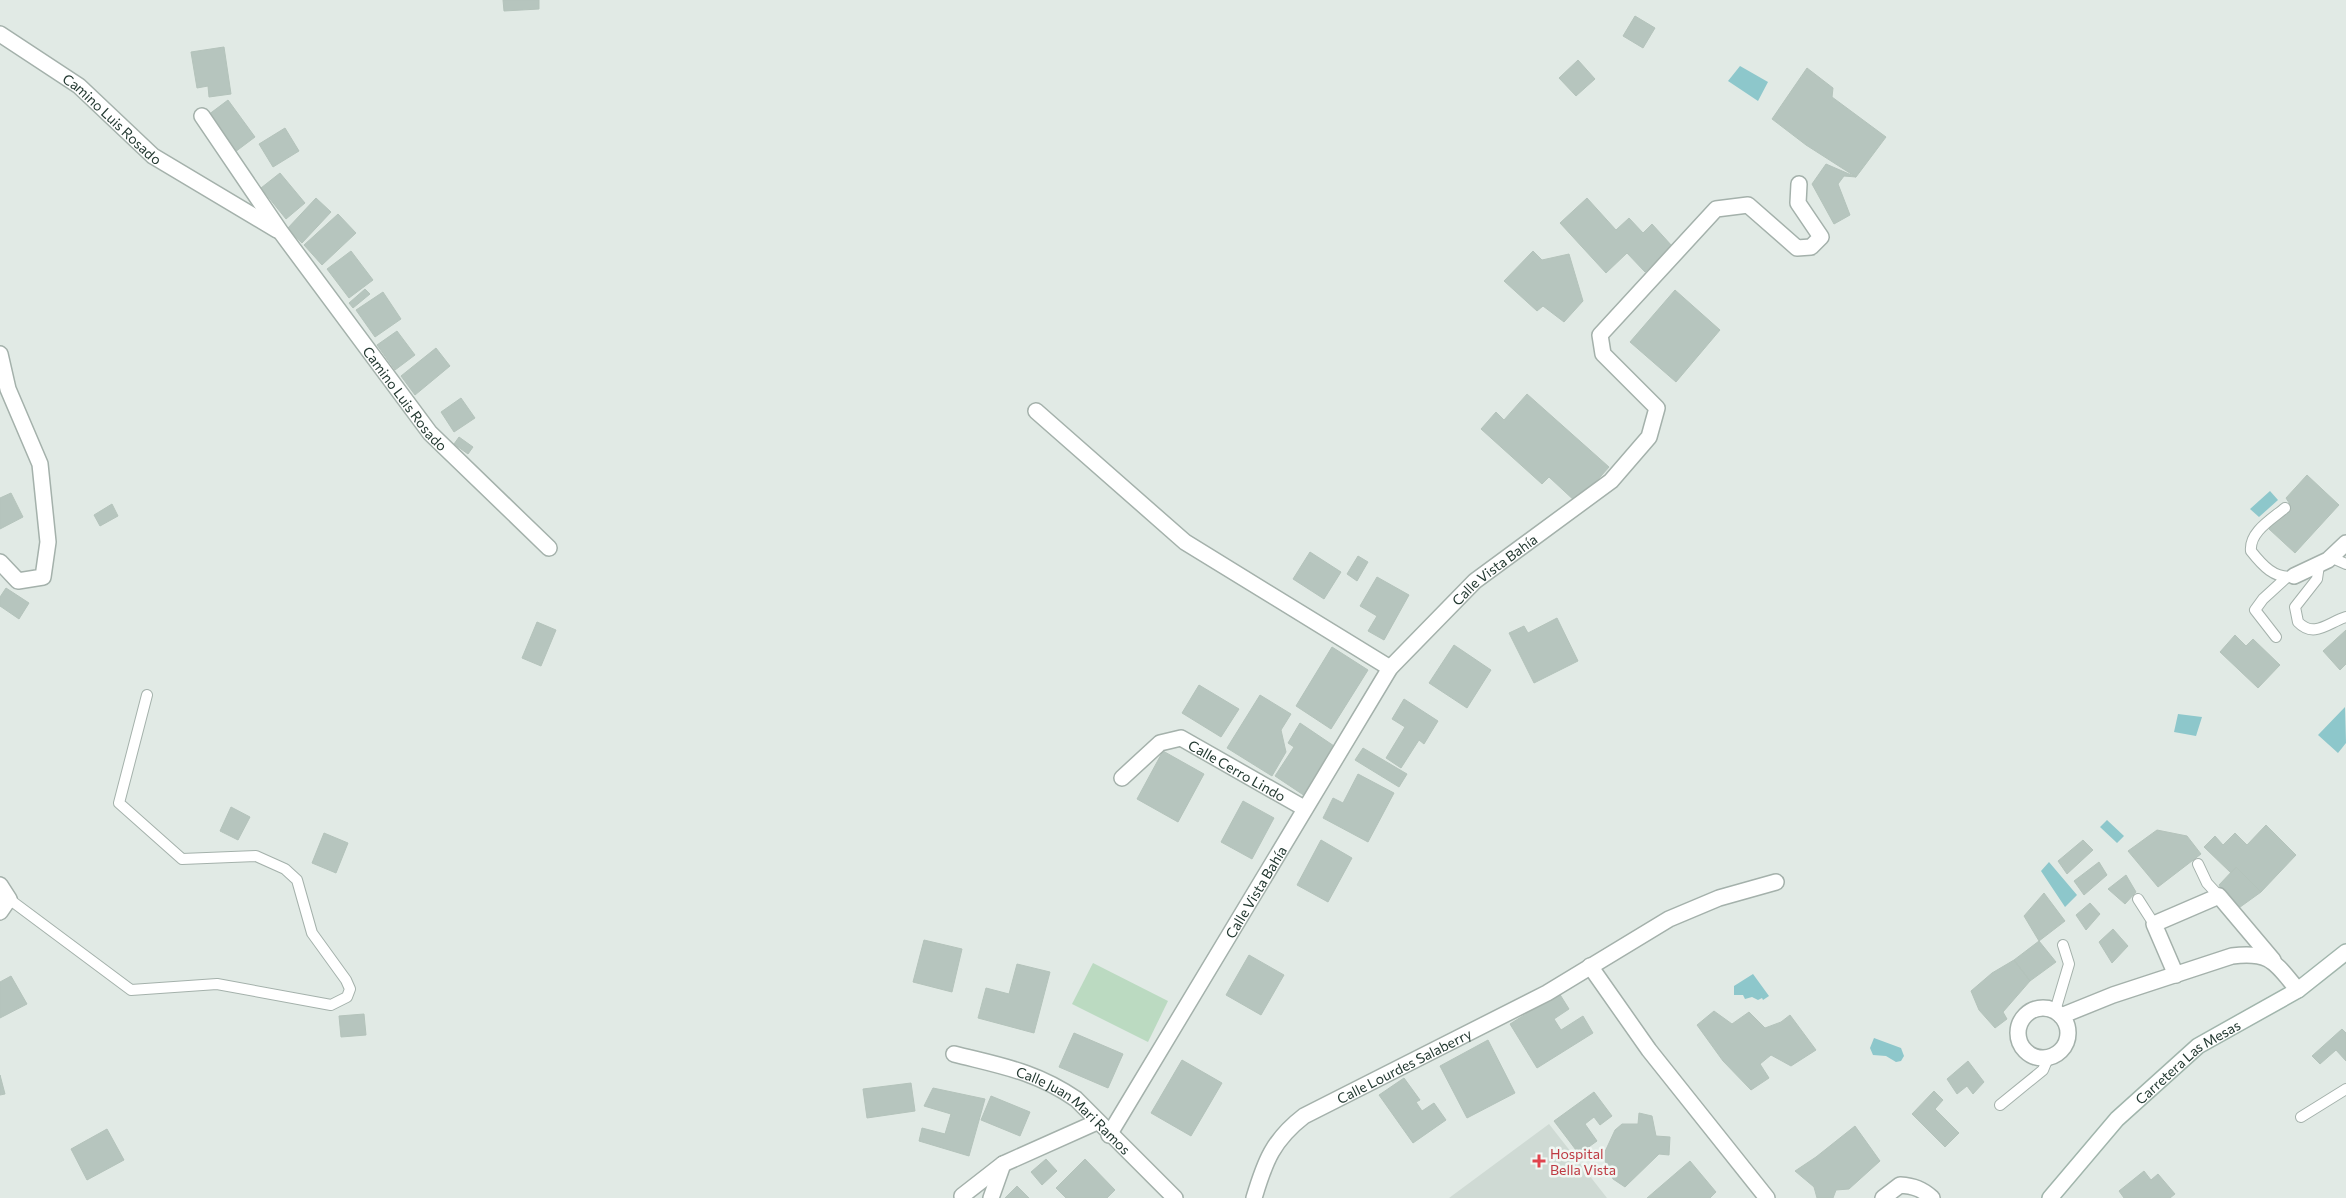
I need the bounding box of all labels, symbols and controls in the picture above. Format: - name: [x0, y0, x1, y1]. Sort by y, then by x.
- street label: Camino Luis Rosado: [60, 69, 165, 168]
- street label: Camino Luis Rosado: [360, 343, 451, 454]
- street label: Calle Vista Bahía: [1448, 530, 1540, 608]
- street label: Calle Cerro Lindo: [1186, 736, 1289, 804]
- street label: Calle Vista Bahía: [1221, 842, 1290, 941]
- street label: Carretera Las Mesas: [2131, 1016, 2243, 1107]
- street label: Calle Lourdes Salaberry: [1334, 1024, 1474, 1107]
- street label: Calle Juan Mari Ramos: [1014, 1062, 1134, 1157]
- place label: Hospital Bella Vista: [1550, 1145, 1616, 1178]
- marker: Hospital Bella Vista: [1532, 1154, 1546, 1168]

